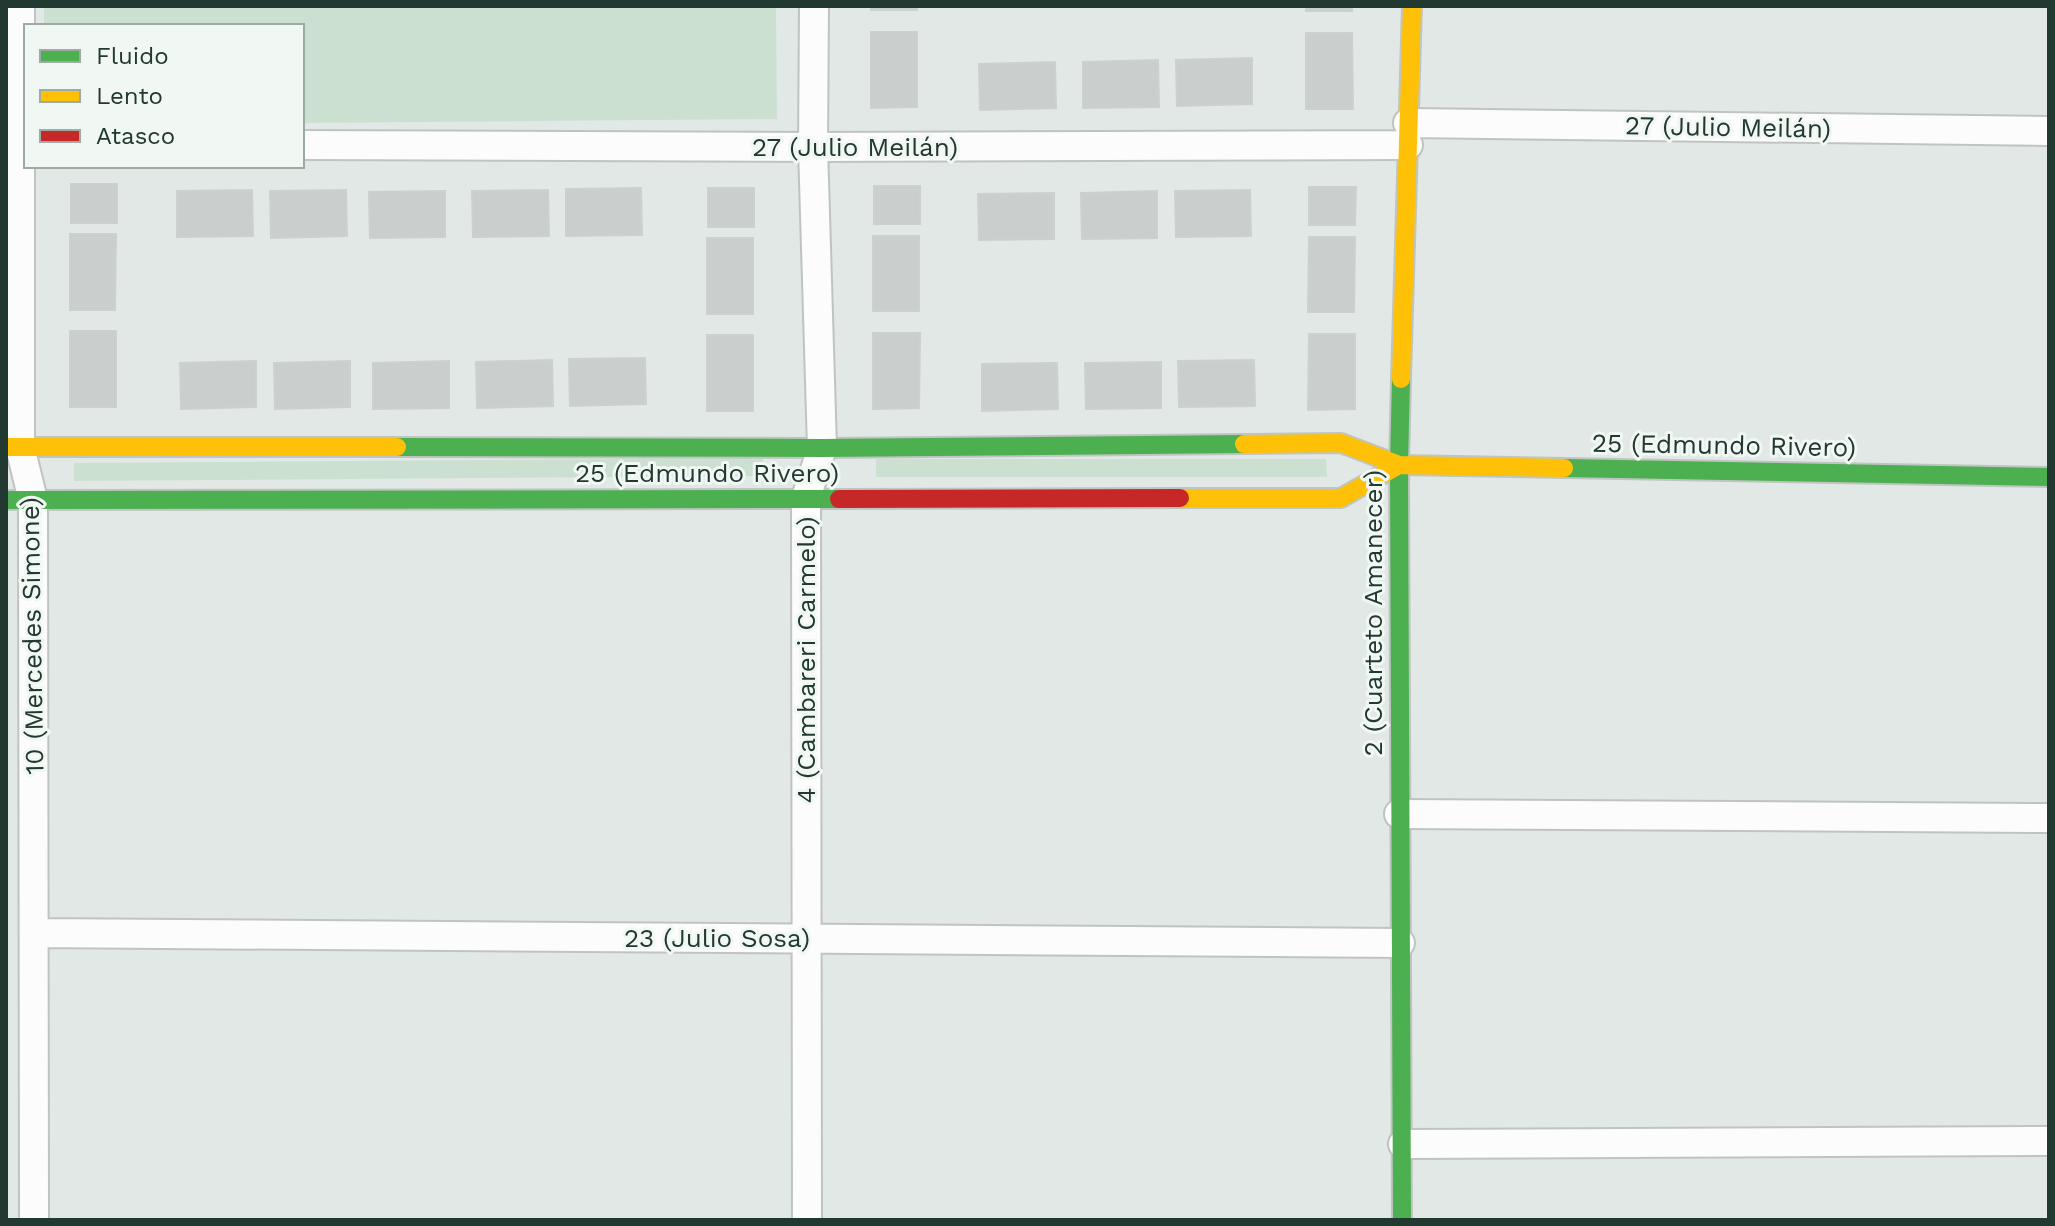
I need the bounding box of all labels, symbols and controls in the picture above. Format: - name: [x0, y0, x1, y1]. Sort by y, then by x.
- legend: [24, 24, 304, 168]
- text: Fluido: [96, 42, 169, 70]
- text: Lento: [96, 82, 163, 110]
- street label: 27 (Julio Meilán): [1625, 110, 1831, 144]
- text: Atasco: [96, 122, 175, 150]
- street label: 27 (Julio Meilán): [752, 132, 958, 162]
- street label: 25 (Edmundo Rivero): [1592, 428, 1856, 462]
- street label: 25 (Edmundo Rivero): [575, 458, 839, 488]
- street label: 2 (Cuarteto Amanecer): [1358, 470, 1388, 756]
- street label: 10 (Mercedes Simone): [15, 497, 49, 775]
- street label: 4 (Cambareri Carmelo): [791, 516, 821, 804]
- street label: 23 (Julio Sosa): [624, 923, 810, 953]

